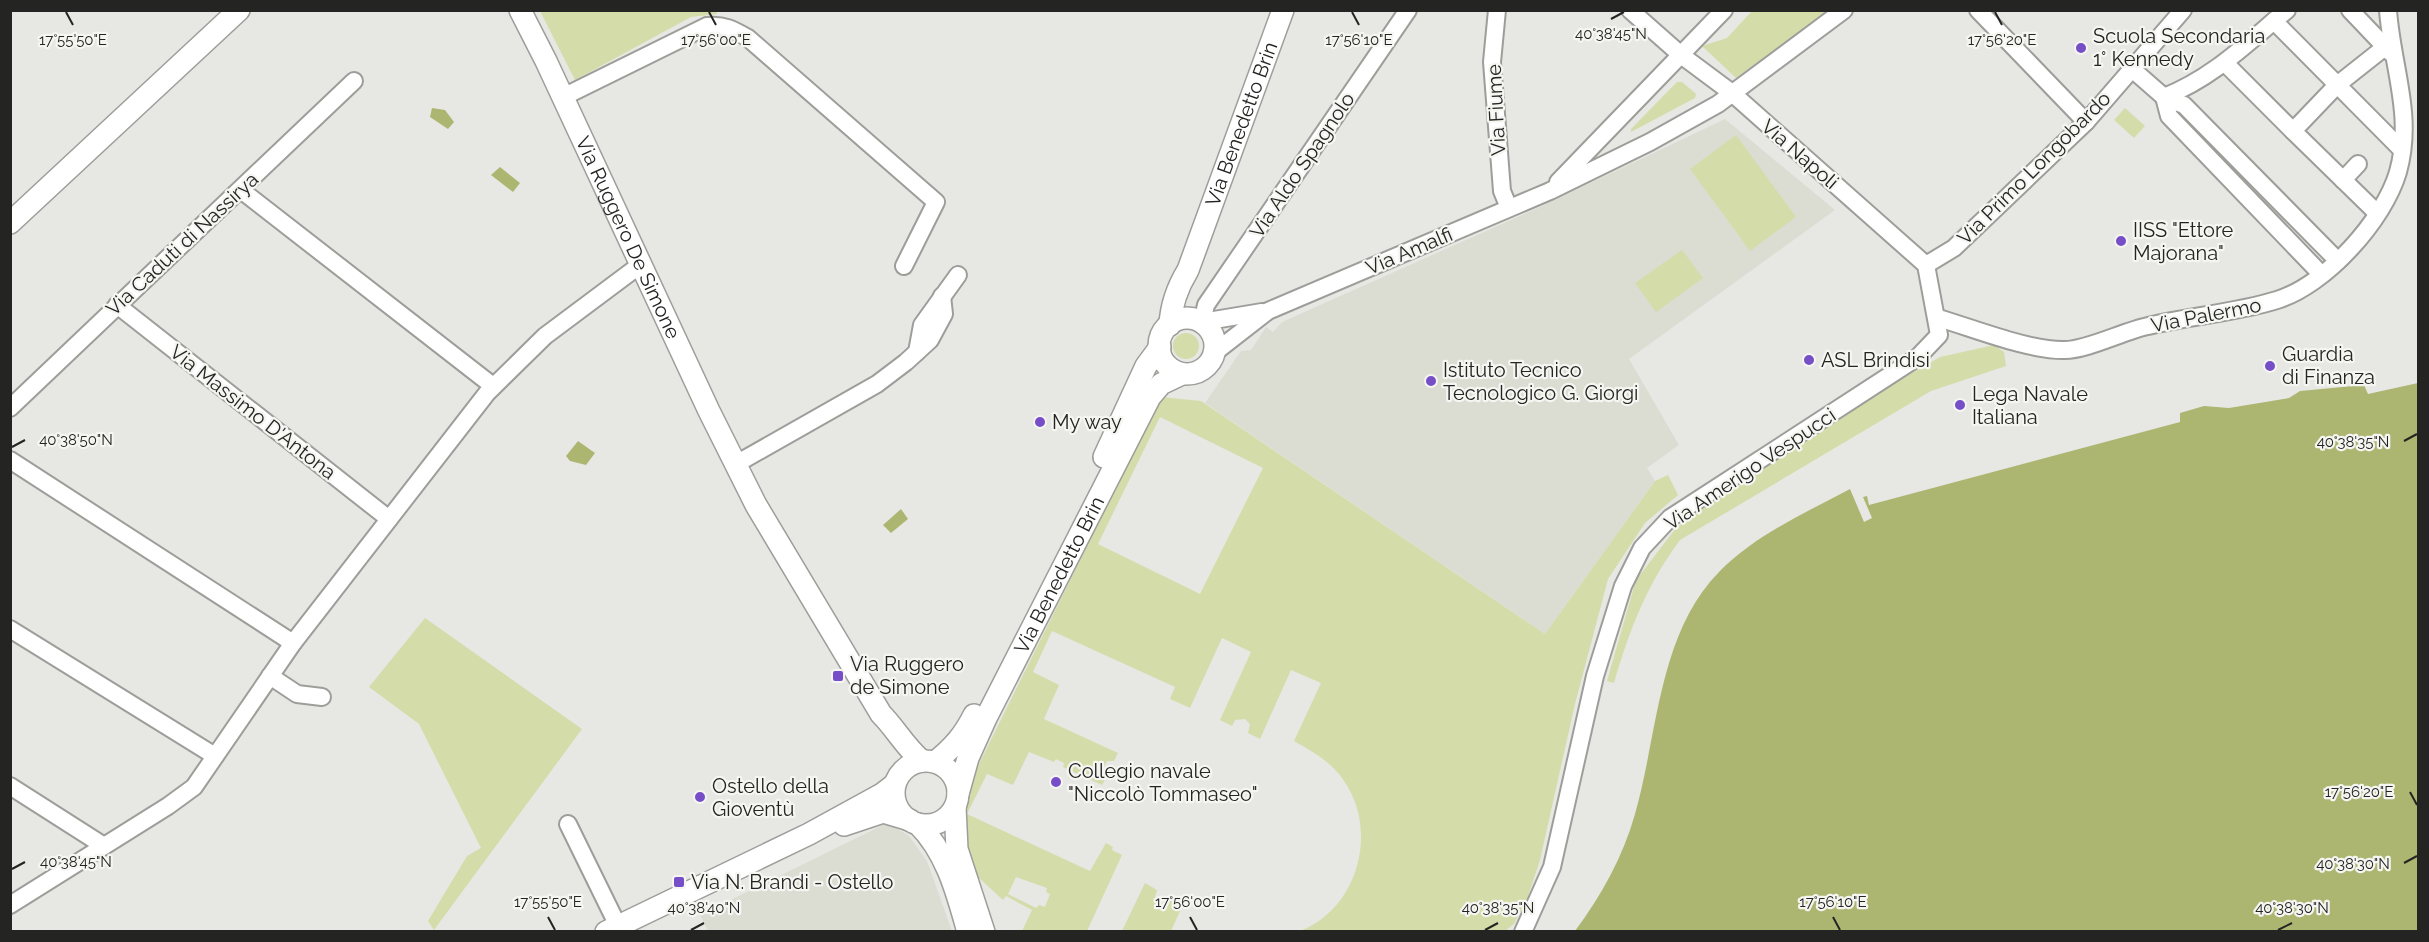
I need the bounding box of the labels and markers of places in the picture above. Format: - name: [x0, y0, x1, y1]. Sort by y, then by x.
- place label: Scuola Secondaria 1° Kennedy: [2093, 24, 2265, 71]
- marker: Scuola Secondaria 1° Kennedy: [2074, 41, 2088, 55]
- place label: IISS "Ettore Majorana": [2133, 218, 2234, 265]
- marker: IISS "Ettore Majorana": [2114, 234, 2128, 248]
- place label: Guardia di Finanza: [2282, 342, 2375, 389]
- place label: ASL Brindisi: [1821, 348, 1930, 372]
- marker: ASL Brindisi: [1802, 353, 1816, 367]
- place label: Istituto Tecnico Tecnologico G. Giorgi: [1443, 358, 1638, 405]
- marker: Guardia di Finanza: [2263, 359, 2277, 373]
- marker: Istituto Tecnico Tecnologico G. Giorgi: [1424, 374, 1438, 388]
- place label: Lega Navale Italiana: [1972, 382, 2088, 429]
- marker: Lega Navale Italiana: [1953, 398, 1967, 412]
- place label: My way: [1052, 410, 1122, 434]
- marker: My way: [1033, 415, 1047, 429]
- place label: Via Ruggero de Simone: [850, 652, 964, 699]
- marker: Via Ruggero de Simone: [831, 669, 845, 683]
- place label: Collegio navale "Niccolò Tommaseo": [1068, 759, 1258, 806]
- place label: Ostello della Gioventù: [712, 774, 829, 821]
- marker: Collegio navale "Niccolò Tommaseo": [1049, 775, 1063, 789]
- marker: Ostello della Gioventù: [693, 790, 707, 804]
- place label: Via N. Brandi - Ostello: [691, 870, 893, 894]
- marker: Via N. Brandi - Ostello: [672, 875, 686, 889]

